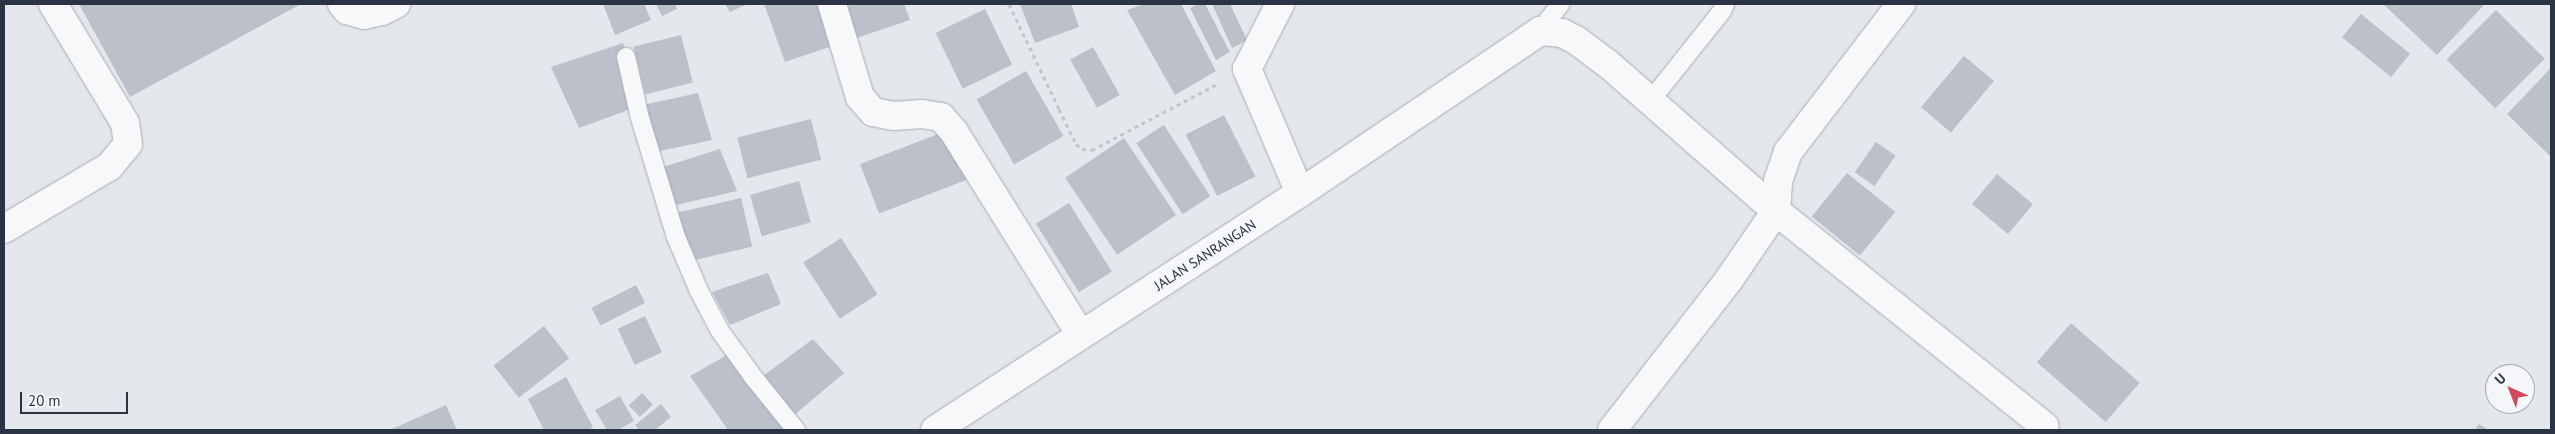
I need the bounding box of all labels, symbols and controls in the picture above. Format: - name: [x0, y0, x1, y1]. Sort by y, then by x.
- street label: JALAN SANRANGAN: [1151, 216, 1259, 294]
- north arrow: [2485, 364, 2535, 414]
- text: U: [2491, 369, 2510, 388]
- scale bar: [22, 382, 130, 414]
- text: 20 m: [28, 391, 61, 410]

